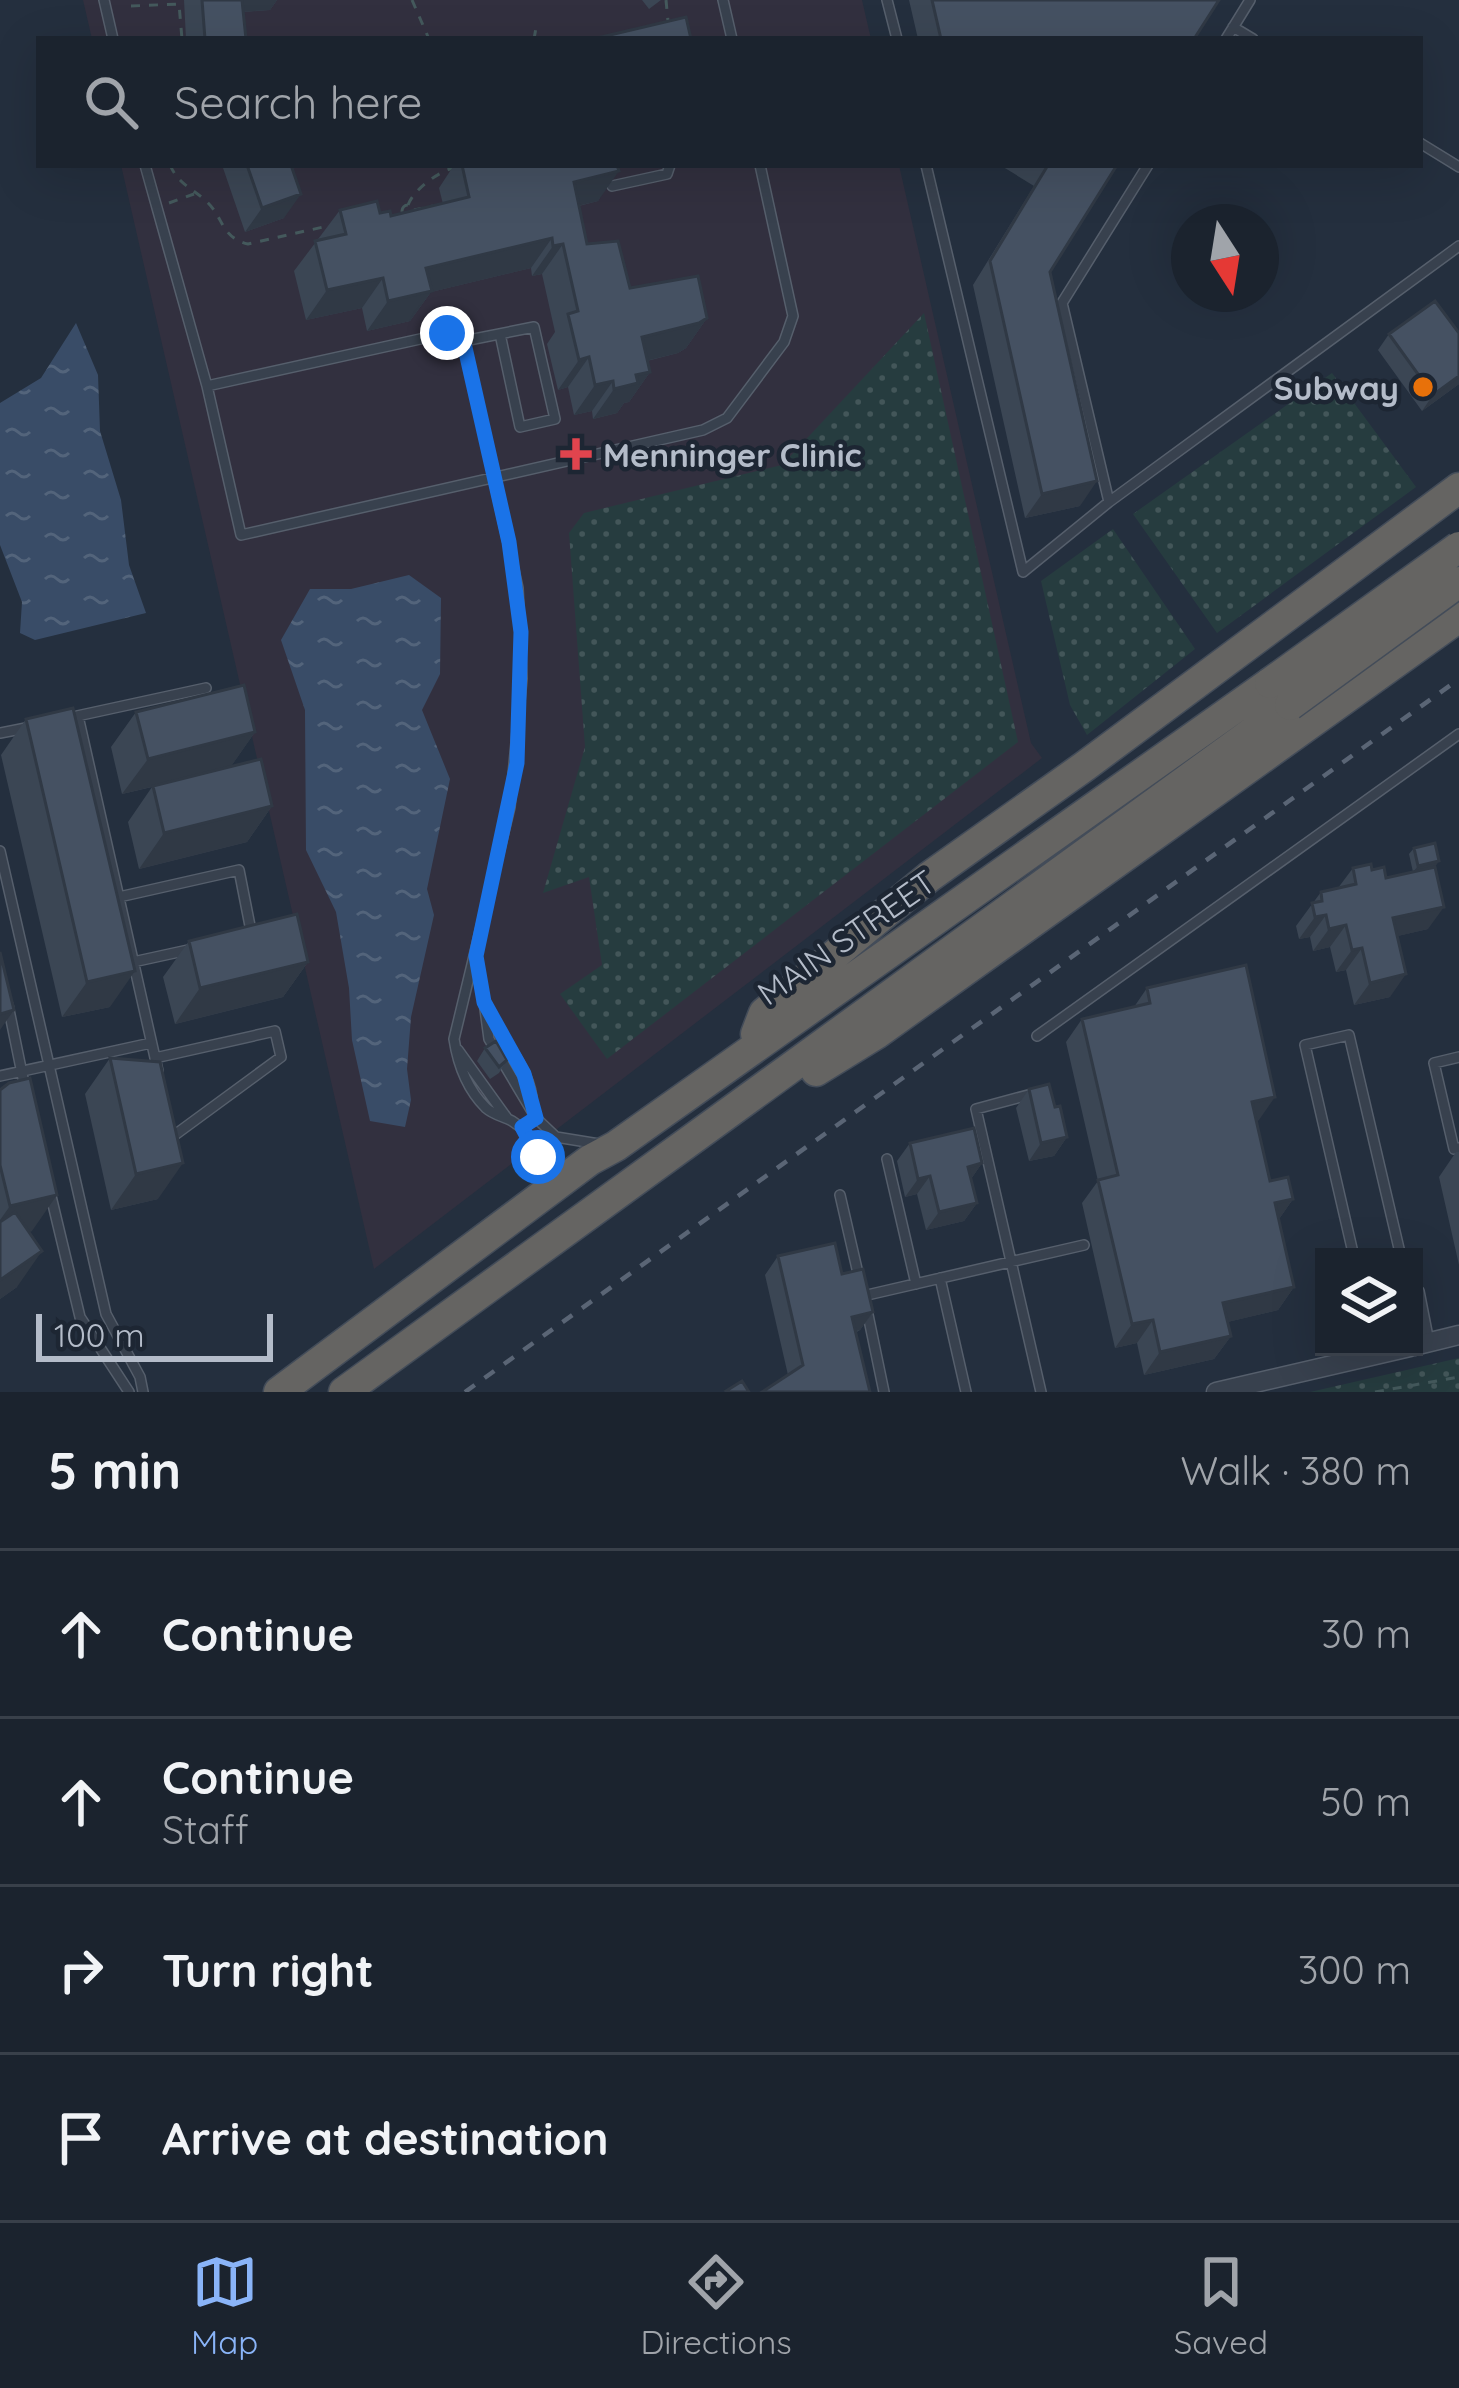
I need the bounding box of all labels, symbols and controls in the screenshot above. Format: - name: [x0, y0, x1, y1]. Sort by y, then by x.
- search box: [36, 36, 1423, 168]
- icon: search: [78, 69, 144, 135]
- text: Search here: [174, 74, 422, 130]
- north arrow: [1171, 204, 1279, 312]
- route end: [420, 306, 474, 360]
- place label: Subway: [1274, 367, 1399, 408]
- marker: Subway: [1410, 374, 1436, 400]
- place label: Menninger Clinic: [603, 434, 862, 475]
- marker: Menninger Clinic: [560, 438, 592, 470]
- street label: MAIN STREET: [749, 861, 943, 1013]
- route start: [511, 1130, 565, 1184]
- map controls: [1315, 1248, 1423, 1356]
- button: layers: [1315, 1248, 1423, 1356]
- scale bar: [36, 1308, 273, 1361]
- text: 100 m: [54, 1314, 145, 1355]
- text: 5 min: [48, 1438, 181, 1502]
- text: Walk · 380 m: [1180, 1446, 1411, 1495]
- icon: ahead: [48, 1601, 114, 1667]
- text: Continue: [162, 1606, 354, 1662]
- text: 30 m: [1321, 1609, 1411, 1658]
- text: Continue: [162, 1749, 354, 1805]
- icon: ahead: [48, 1769, 114, 1835]
- text: 50 m: [1320, 1777, 1411, 1826]
- text: Staff: [162, 1805, 249, 1854]
- icon: right: [48, 1937, 114, 2003]
- text: Turn right: [162, 1942, 374, 1998]
- text: 300 m: [1298, 1945, 1411, 1994]
- icon: arrive: [48, 2105, 114, 2171]
- text: Arrive at destination: [162, 2110, 608, 2166]
- tab: Map: [191, 2249, 258, 2362]
- tab: Directions: [640, 2249, 792, 2362]
- tab: Saved: [1174, 2249, 1268, 2362]

